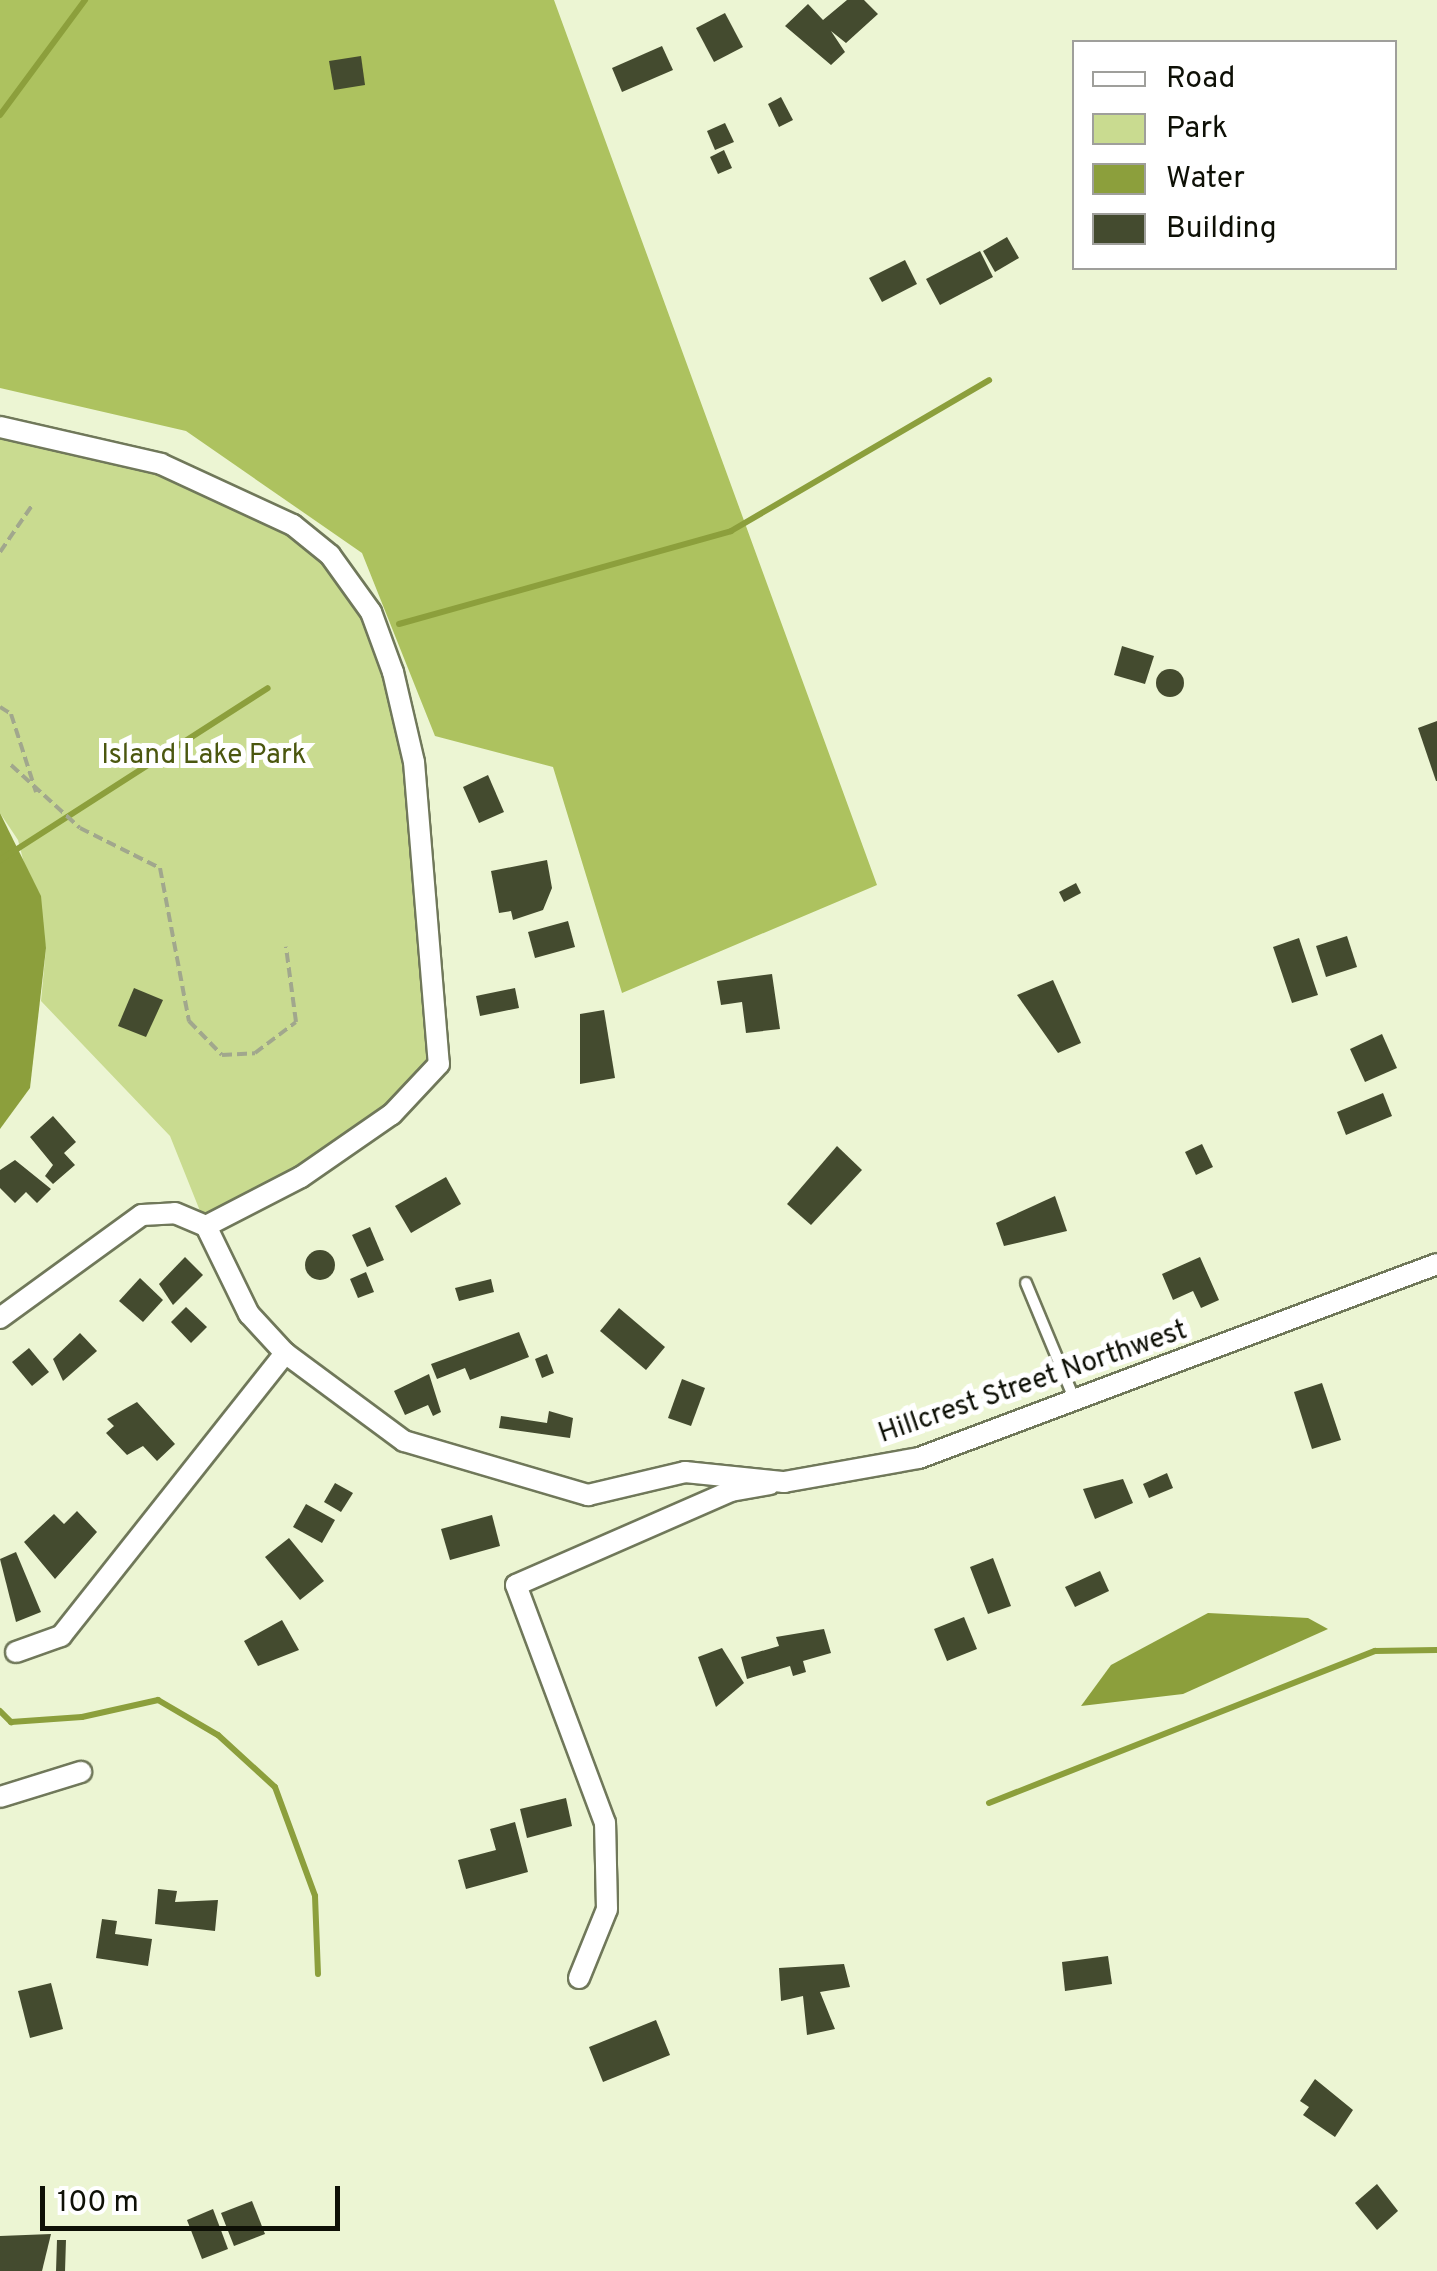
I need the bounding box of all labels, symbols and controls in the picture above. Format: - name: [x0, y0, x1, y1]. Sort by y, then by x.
- legend: [1072, 40, 1397, 270]
- text: Road: [1166, 61, 1235, 98]
- text: Park: [1166, 111, 1228, 148]
- text: Water: [1166, 161, 1245, 198]
- text: Building: [1166, 211, 1277, 248]
- park label: Island Lake Park: [101, 739, 307, 773]
- street label: Hillcrest Street Northwest: [874, 1314, 1192, 1452]
- scale bar: [45, 2166, 345, 2228]
- text: 100 m: [57, 2185, 139, 2222]

